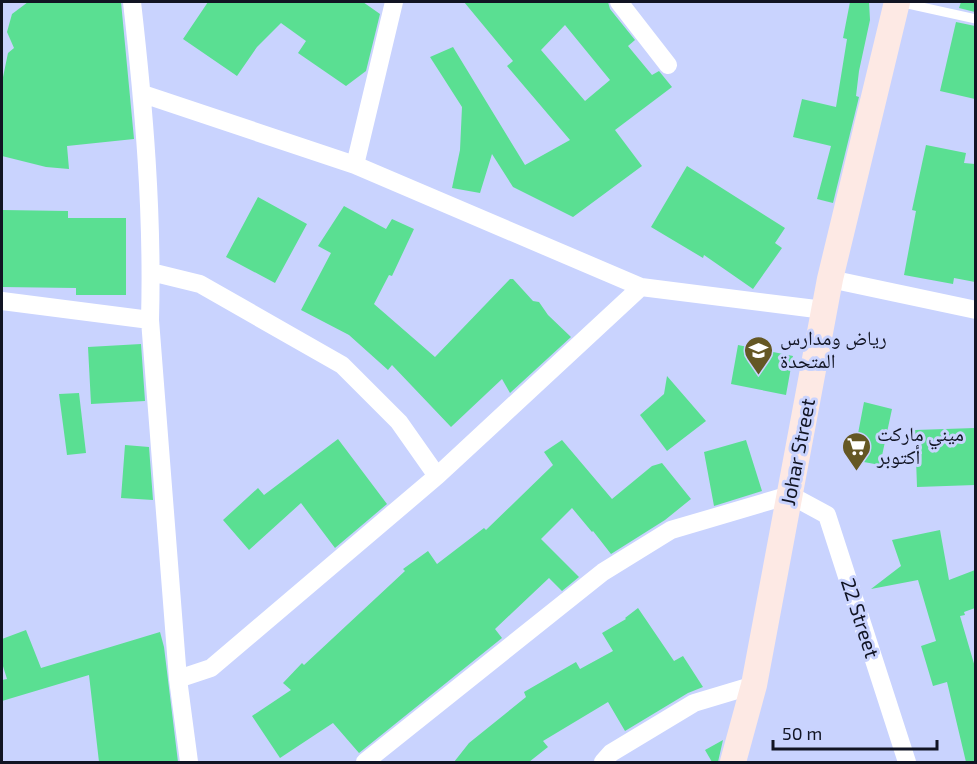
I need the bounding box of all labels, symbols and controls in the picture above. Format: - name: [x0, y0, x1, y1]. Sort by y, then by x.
- place label: رياض ومدارس المتحدة: [780, 325, 887, 372]
- school or university icon: رياض ومدارس المتحدة: [743, 334, 775, 376]
- street label: Johar Street: [775, 396, 819, 507]
- place label: ميني ماركت أكتوبر: [876, 421, 964, 469]
- supermarket icon: ميني ماركت أكتوبر: [840, 430, 872, 472]
- street label: 22 Street: [837, 575, 885, 661]
- scale bar: [773, 713, 936, 751]
- text: 50 m: [782, 722, 822, 744]

